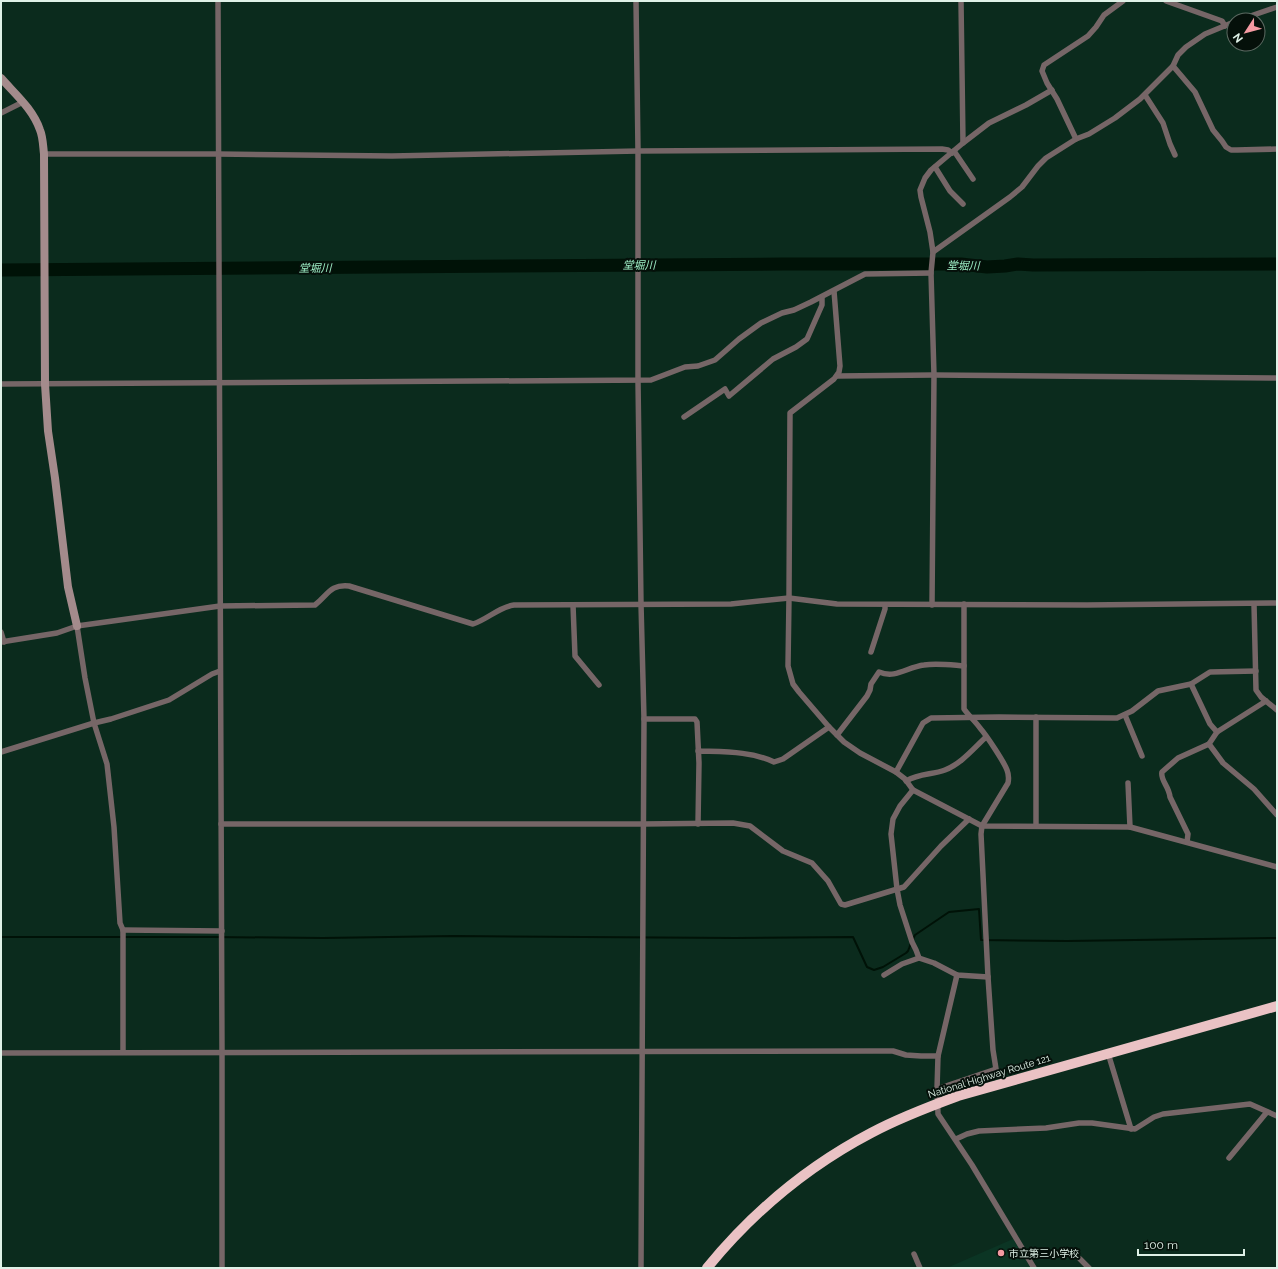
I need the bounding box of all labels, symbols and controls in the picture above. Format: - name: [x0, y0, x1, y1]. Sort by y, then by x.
- north arrow: [1226, 12, 1266, 52]
- text: N: [1231, 30, 1246, 45]
- water label: 堂堀川: [623, 259, 656, 272]
- water label: 堂堀川: [946, 259, 981, 273]
- water label: 堂堀川: [299, 262, 332, 275]
- street label: National Highway Route 121: [927, 1052, 1052, 1100]
- scale bar: [1138, 1231, 1244, 1257]
- text: 100 m: [1144, 1238, 1178, 1252]
- marker: 市立第三小学校: [996, 1248, 1006, 1258]
- place label: 市立第三小学校: [1009, 1248, 1079, 1259]

